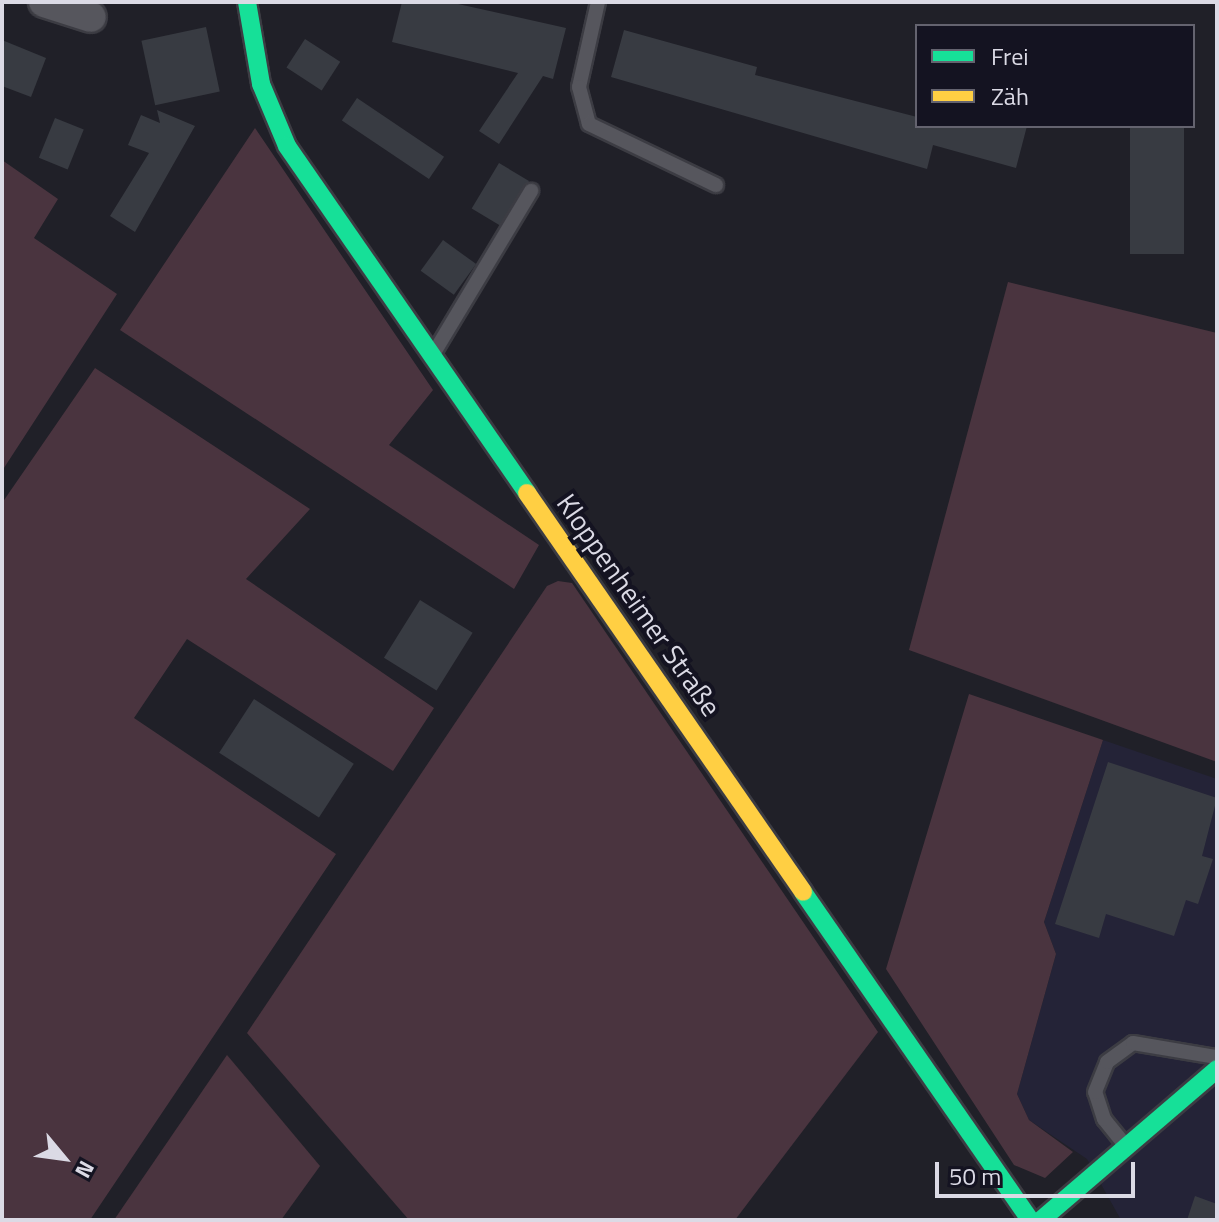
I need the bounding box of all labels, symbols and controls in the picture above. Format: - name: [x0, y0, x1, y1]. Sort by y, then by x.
- legend: [915, 24, 1195, 128]
- text: Frei: [991, 38, 1029, 74]
- text: Zäh: [991, 78, 1029, 114]
- street label: Kloppenheimer Straße: [550, 488, 728, 722]
- north arrow: [24, 1118, 104, 1198]
- scale bar: [939, 1146, 1139, 1196]
- text: N: [66, 1155, 104, 1185]
- text: 50 m: [949, 1158, 1001, 1194]

